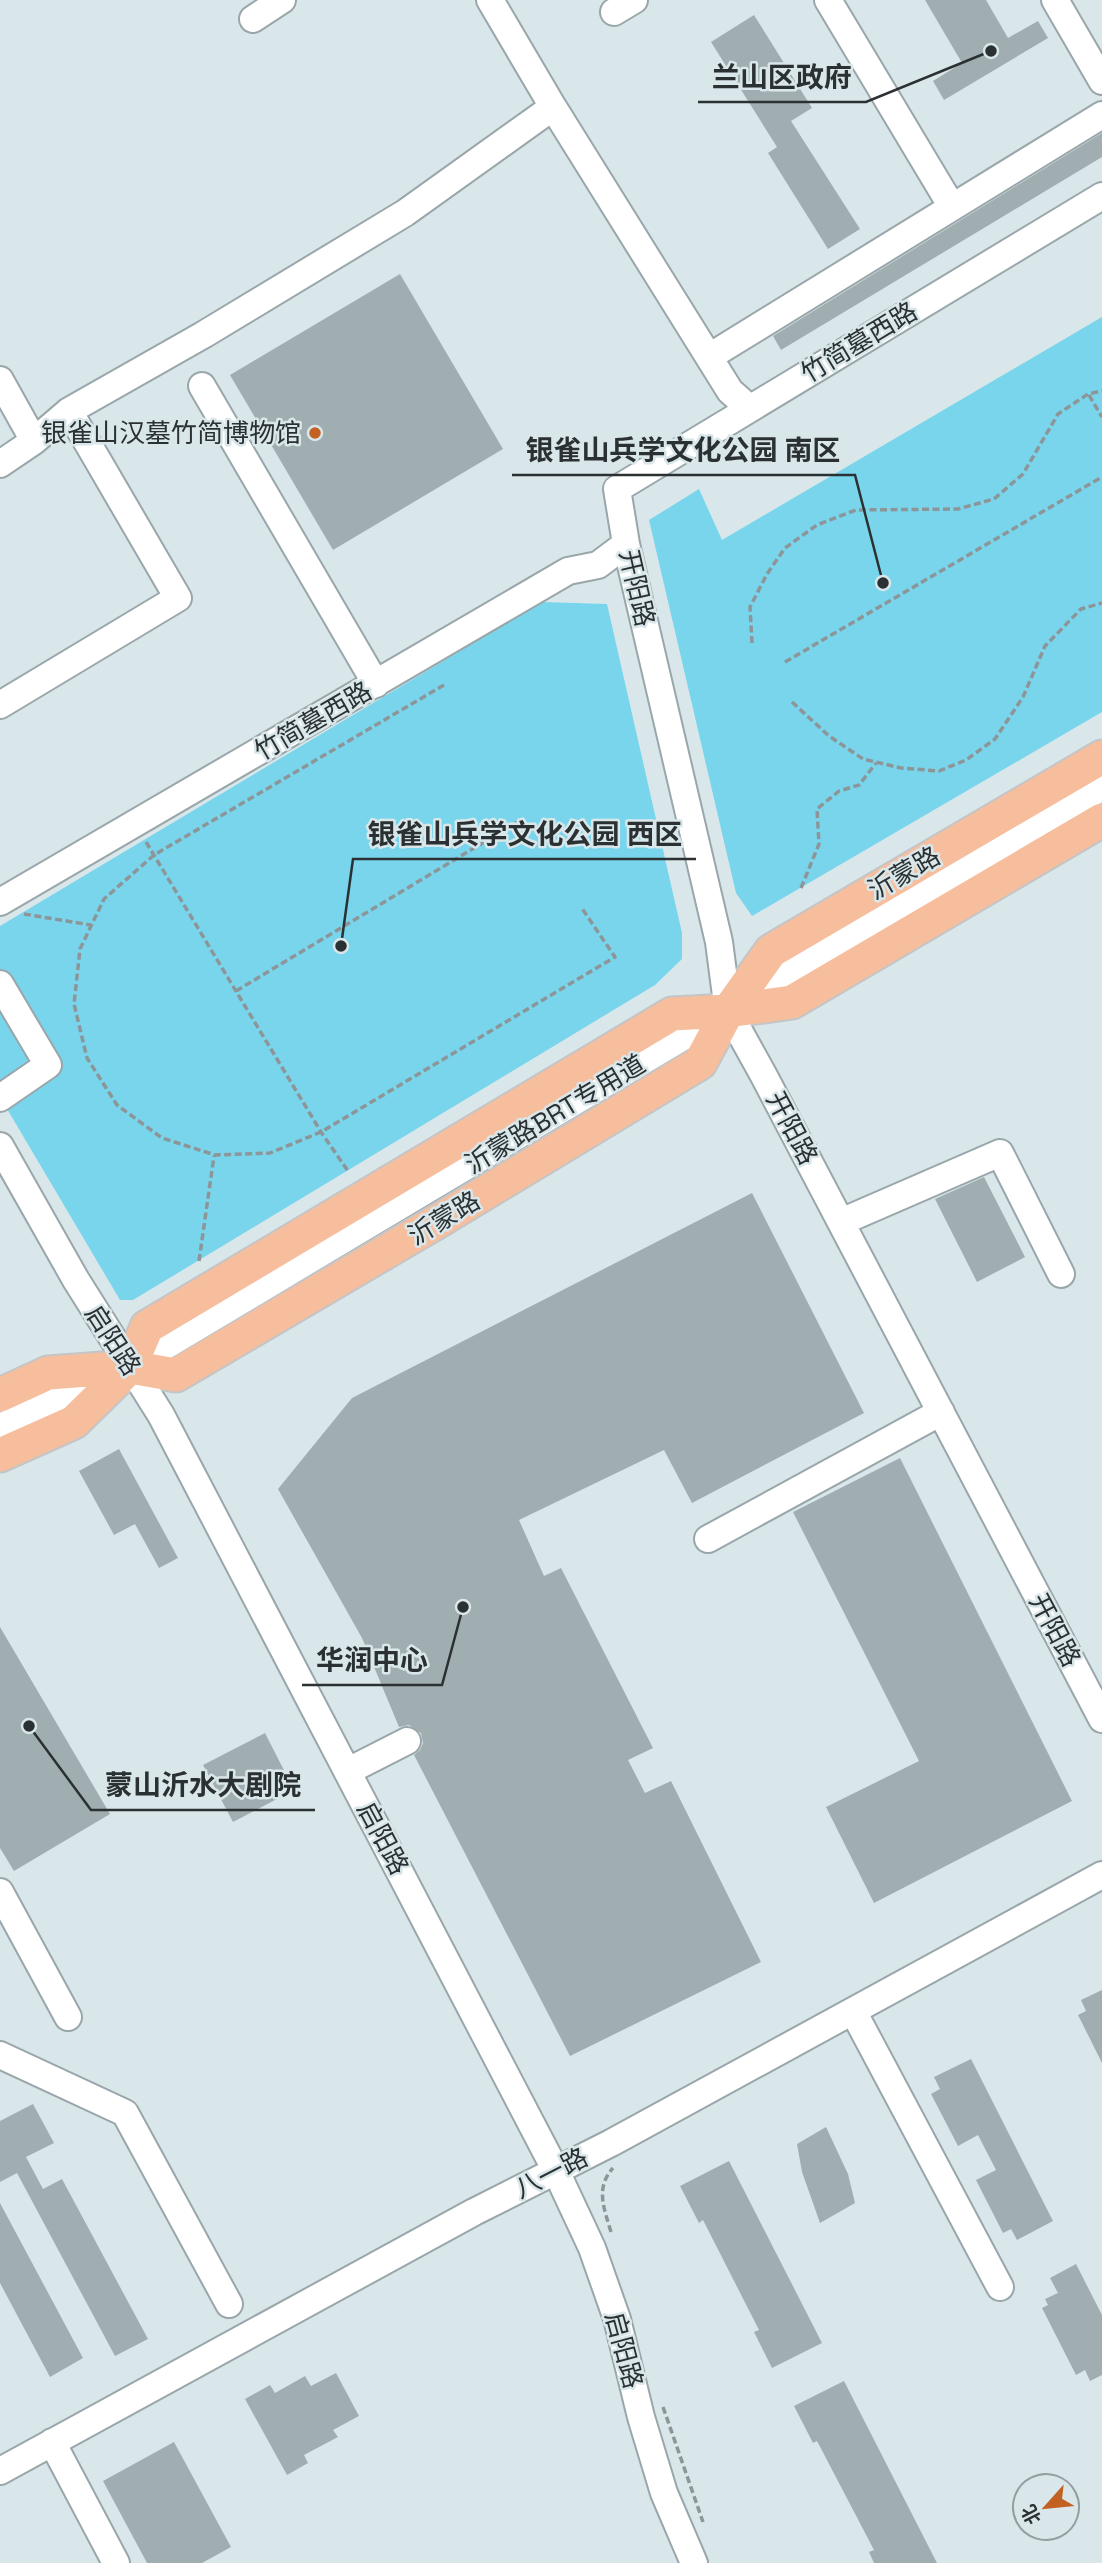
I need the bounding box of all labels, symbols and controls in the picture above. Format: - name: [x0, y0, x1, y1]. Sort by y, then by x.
- callout: 兰山区政府: [698, 53, 866, 102]
- text: 兰山区政府: [712, 59, 852, 95]
- street label: 竹简墓西路: [795, 294, 923, 390]
- place label: 银雀山汉墓竹简博物馆: [41, 416, 301, 450]
- marker: 银雀山汉墓竹简博物馆: [307, 425, 323, 441]
- callout: 银雀山兵学文化公园 南区: [512, 426, 855, 475]
- text: 银雀山兵学文化公园 南区: [525, 432, 841, 468]
- street label: 开阳路: [612, 546, 662, 630]
- street label: 竹简墓西路: [248, 674, 378, 768]
- callout: 银雀山兵学文化公园 西区: [353, 810, 696, 859]
- text: 银雀山兵学文化公园 西区: [367, 816, 683, 852]
- street label: 沂蒙路: [862, 839, 946, 907]
- street label: 沂蒙路BRT专用道: [459, 1047, 651, 1181]
- street label: 开阳路: [759, 1086, 825, 1170]
- street label: 沂蒙路: [402, 1183, 486, 1253]
- street label: 启阳路: [77, 1298, 149, 1382]
- street label: 开阳路: [1022, 1588, 1088, 1672]
- callout: 华润中心: [302, 1636, 442, 1685]
- text: 华润中心: [316, 1642, 428, 1678]
- callout: 蒙山沂水大剧院: [91, 1761, 315, 1810]
- text: 蒙山沂水大剧院: [105, 1767, 301, 1803]
- street label: 启阳路: [350, 1796, 416, 1880]
- street label: 八一路: [509, 2140, 593, 2206]
- street label: 启阳路: [597, 2308, 651, 2392]
- north arrow: [1011, 2472, 1081, 2542]
- text: 北: [1016, 2500, 1047, 2529]

